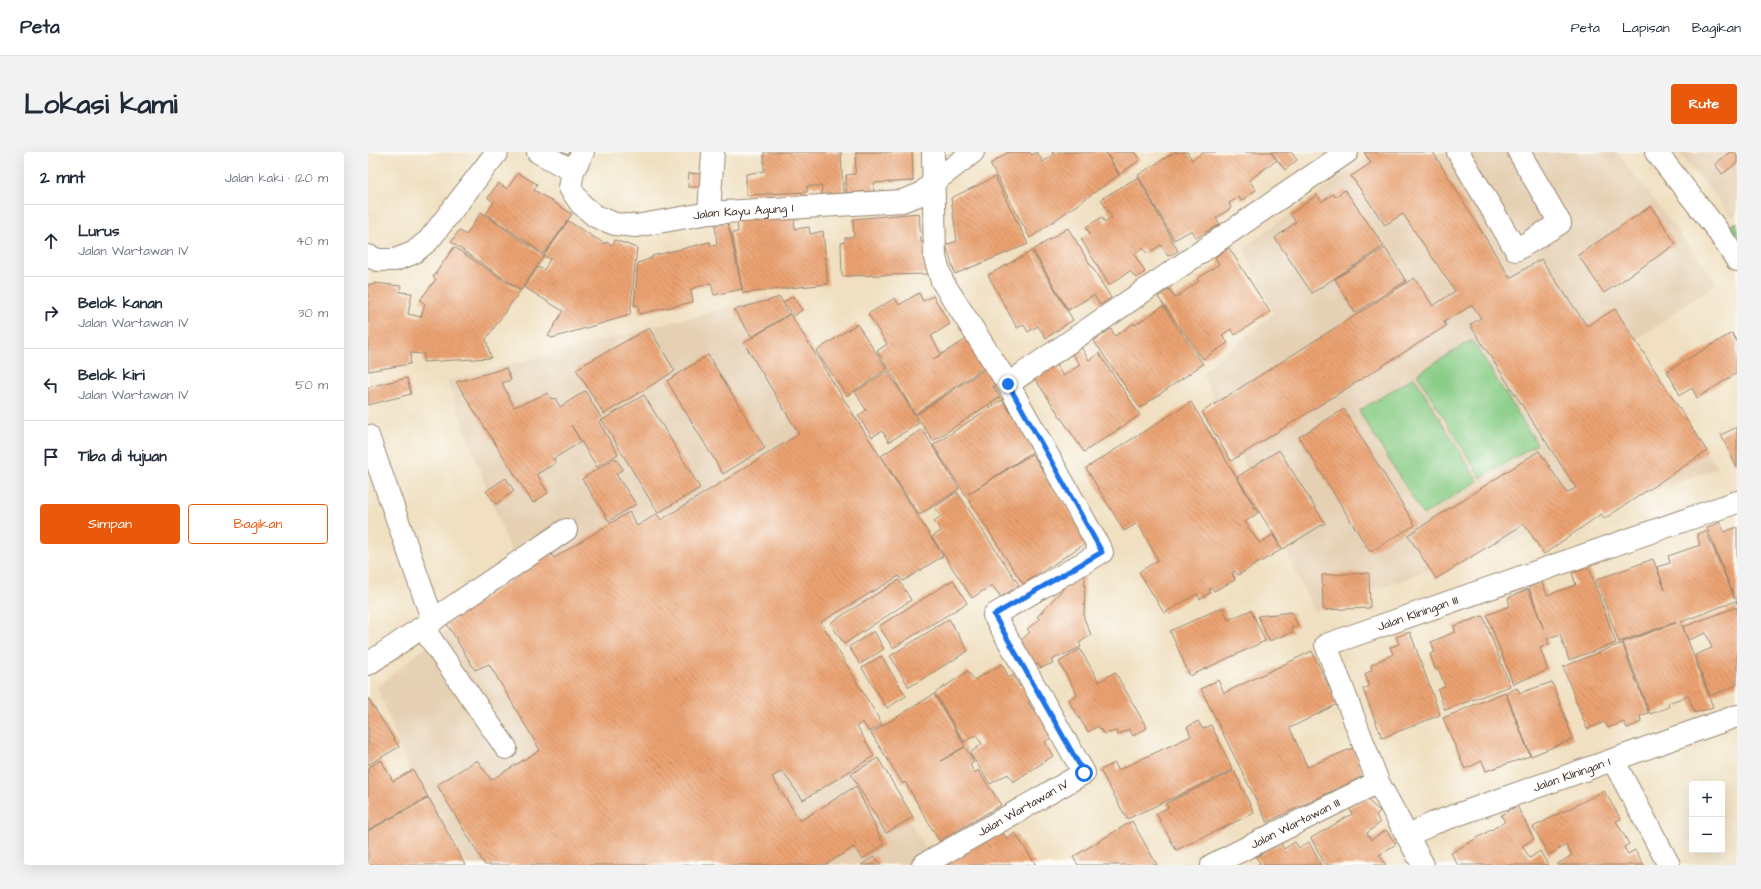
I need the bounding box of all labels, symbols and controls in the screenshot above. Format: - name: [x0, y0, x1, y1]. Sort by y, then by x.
- text: Peta: [20, 14, 60, 41]
- text: Peta: [1571, 18, 1600, 38]
- text: Lapisan: [1622, 18, 1670, 38]
- text: Bagikan: [1692, 18, 1741, 38]
- button: Rute: [1671, 84, 1737, 124]
- text: Lokasi kami: [24, 85, 178, 124]
- text: 2 mnt: [40, 166, 85, 190]
- text: Jalan kaki · 120 m: [225, 169, 328, 187]
- street label: Jalan Kayu Agung I: [692, 200, 794, 225]
- text: Lurus: [78, 221, 119, 242]
- icon: ahead: [40, 230, 62, 252]
- text: 40 m: [296, 232, 328, 250]
- text: Jalan Wartawan IV: [78, 242, 189, 260]
- text: Belok kanan: [78, 293, 162, 314]
- icon: right: [40, 302, 62, 324]
- text: 30 m: [298, 304, 328, 322]
- text: Jalan Wartawan IV: [78, 314, 189, 332]
- text: Belok kiri: [78, 365, 145, 386]
- icon: left: [40, 374, 62, 396]
- route end: [999, 375, 1017, 393]
- text: 50 m: [295, 376, 328, 394]
- text: Jalan Wartawan IV: [78, 386, 189, 404]
- icon: arrive: [40, 446, 62, 468]
- text: Tiba di tujuan: [78, 446, 167, 467]
- button: Simpan: [40, 504, 180, 544]
- button: Bagikan: [188, 504, 328, 544]
- street label: Jalan Kliningan III: [1375, 592, 1461, 636]
- street label: Jalan Kliningan I: [1531, 753, 1613, 796]
- route start: [1075, 764, 1093, 782]
- street label: Jalan Wartawan IV: [974, 775, 1072, 841]
- map controls: [1689, 781, 1725, 853]
- button: +: [1689, 781, 1725, 817]
- street label: Jalan Wartawan III: [1248, 794, 1343, 853]
- button: −: [1689, 817, 1725, 853]

